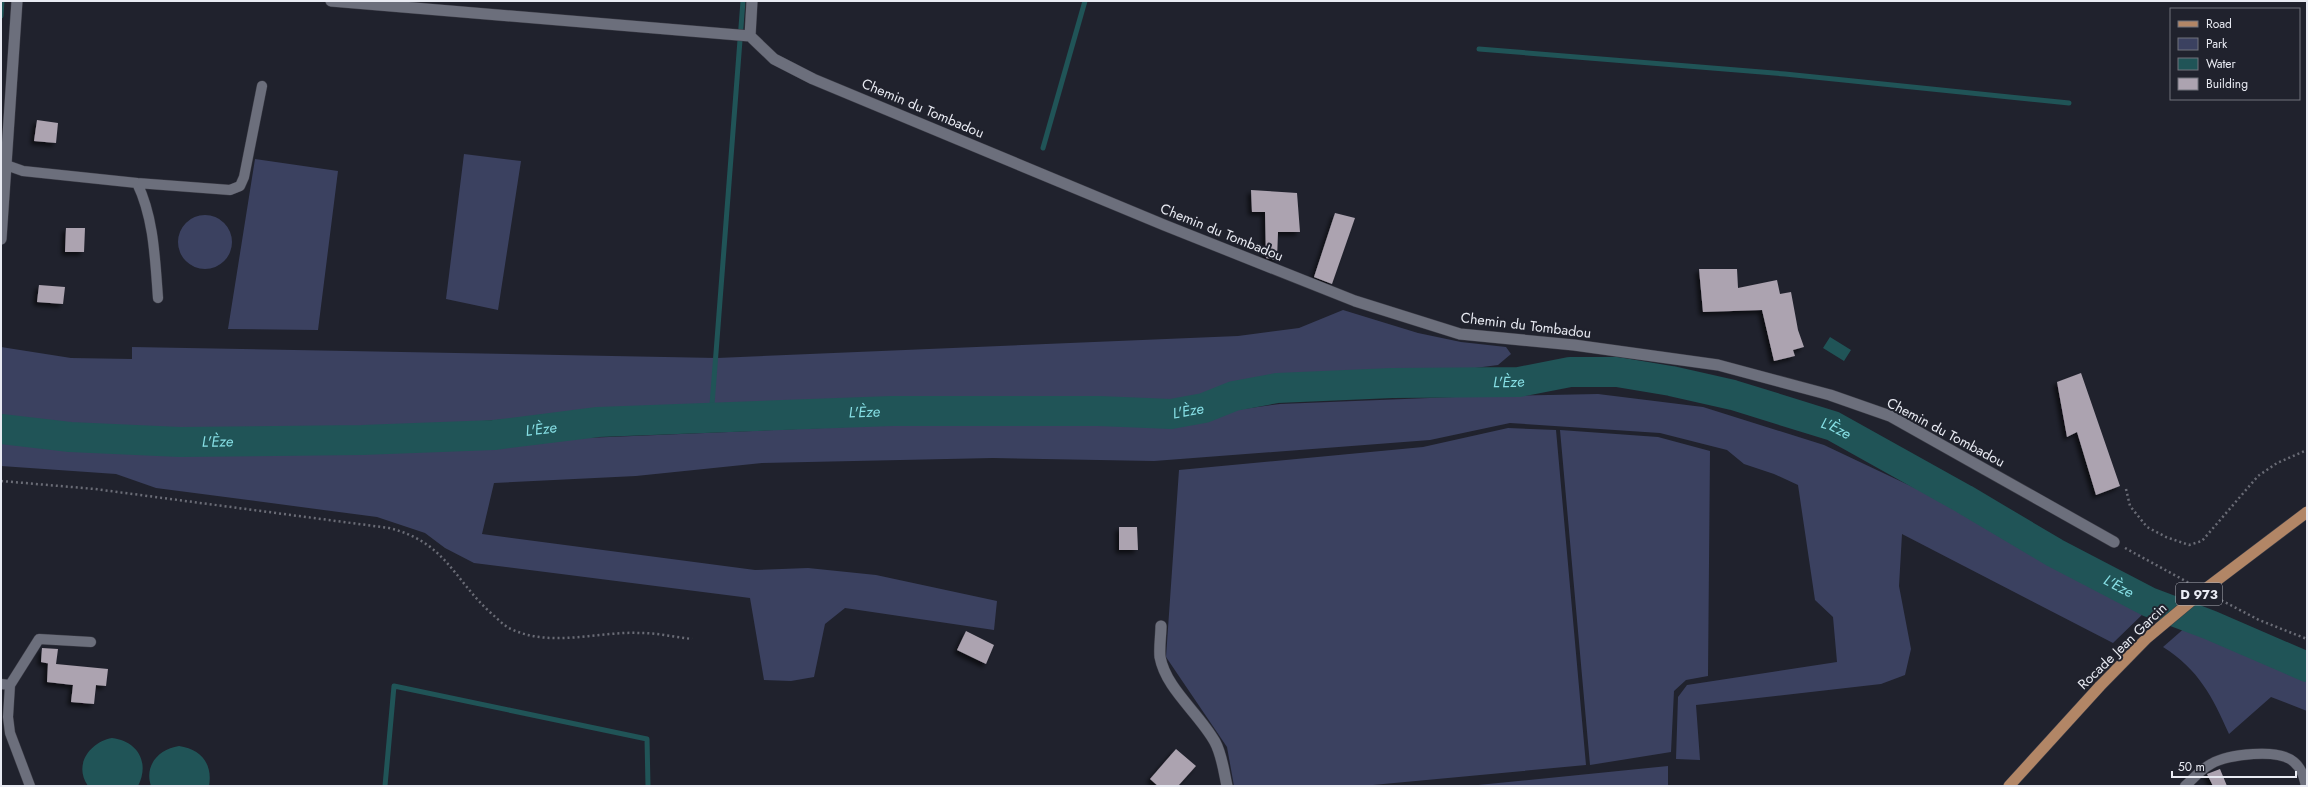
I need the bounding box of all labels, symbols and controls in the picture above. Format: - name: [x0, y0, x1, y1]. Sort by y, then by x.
- legend: [2170, 8, 2300, 100]
- text: Road: [2206, 15, 2232, 33]
- text: Park: [2206, 35, 2228, 53]
- text: Water: [2206, 55, 2237, 73]
- street label: Chemin du Tombadou: [859, 73, 987, 143]
- text: Building: [2206, 75, 2248, 93]
- street label: Chemin du Tombadou: [1157, 198, 1287, 266]
- street label: Chemin du Tombadou: [1460, 307, 1592, 343]
- water label: L'Èze: [1493, 370, 1527, 393]
- street label: Chemin du Tombadou: [1883, 392, 2009, 472]
- water label: L'Èze: [1171, 397, 1206, 425]
- water label: L'Èze: [848, 400, 881, 424]
- water label: L'Èze: [1818, 412, 1856, 445]
- water label: L'Èze: [524, 416, 558, 442]
- water label: L'Èze: [202, 430, 234, 453]
- water label: L'Èze: [2100, 569, 2138, 603]
- road number: D 973: [2176, 583, 2222, 605]
- street label: Rocade Jean Garcin: [2073, 598, 2171, 694]
- scale bar: [2172, 753, 2296, 779]
- text: 50 m: [2178, 758, 2205, 776]

